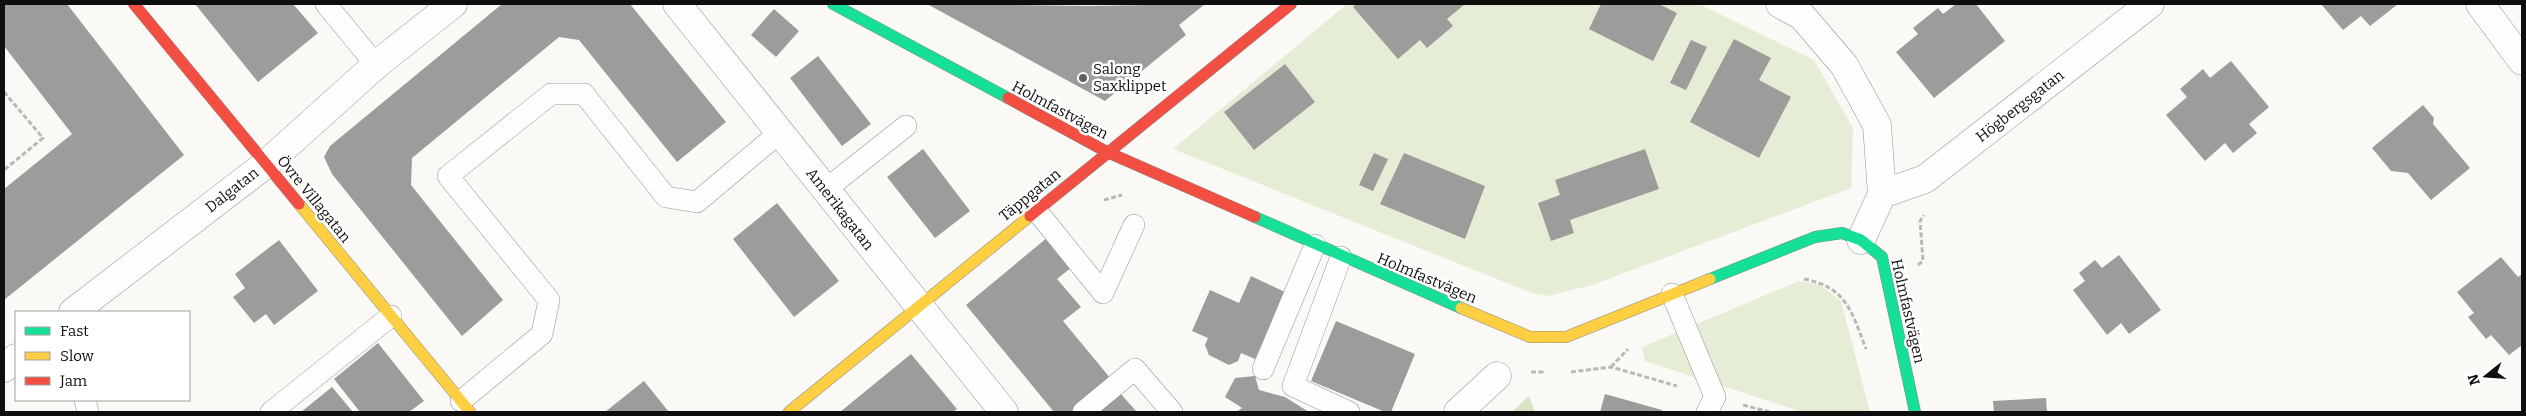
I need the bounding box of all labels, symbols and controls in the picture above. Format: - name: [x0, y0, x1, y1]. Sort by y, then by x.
- place label: Salong Saxklippet: [1093, 60, 1167, 95]
- street label: Högbergsgatan: [1972, 66, 2068, 146]
- marker: Salong Saxklippet: [1077, 72, 1089, 84]
- street label: Holmfastvägen: [1009, 77, 1112, 143]
- street label: Övre Villagatan: [274, 152, 355, 246]
- street label: Dalgatan: [202, 163, 263, 216]
- street label: Amerikagatan: [802, 164, 878, 254]
- street label: Täppgatan: [996, 165, 1065, 225]
- street label: Holmfastvägen: [1374, 249, 1480, 307]
- street label: Holmfastvägen: [1887, 257, 1929, 365]
- legend: [15, 311, 190, 401]
- text: Fast: [60, 322, 89, 340]
- text: Slow: [60, 347, 95, 365]
- north arrow: [2461, 351, 2511, 401]
- text: Jam: [59, 372, 88, 390]
- text: N: [2464, 372, 2484, 387]

